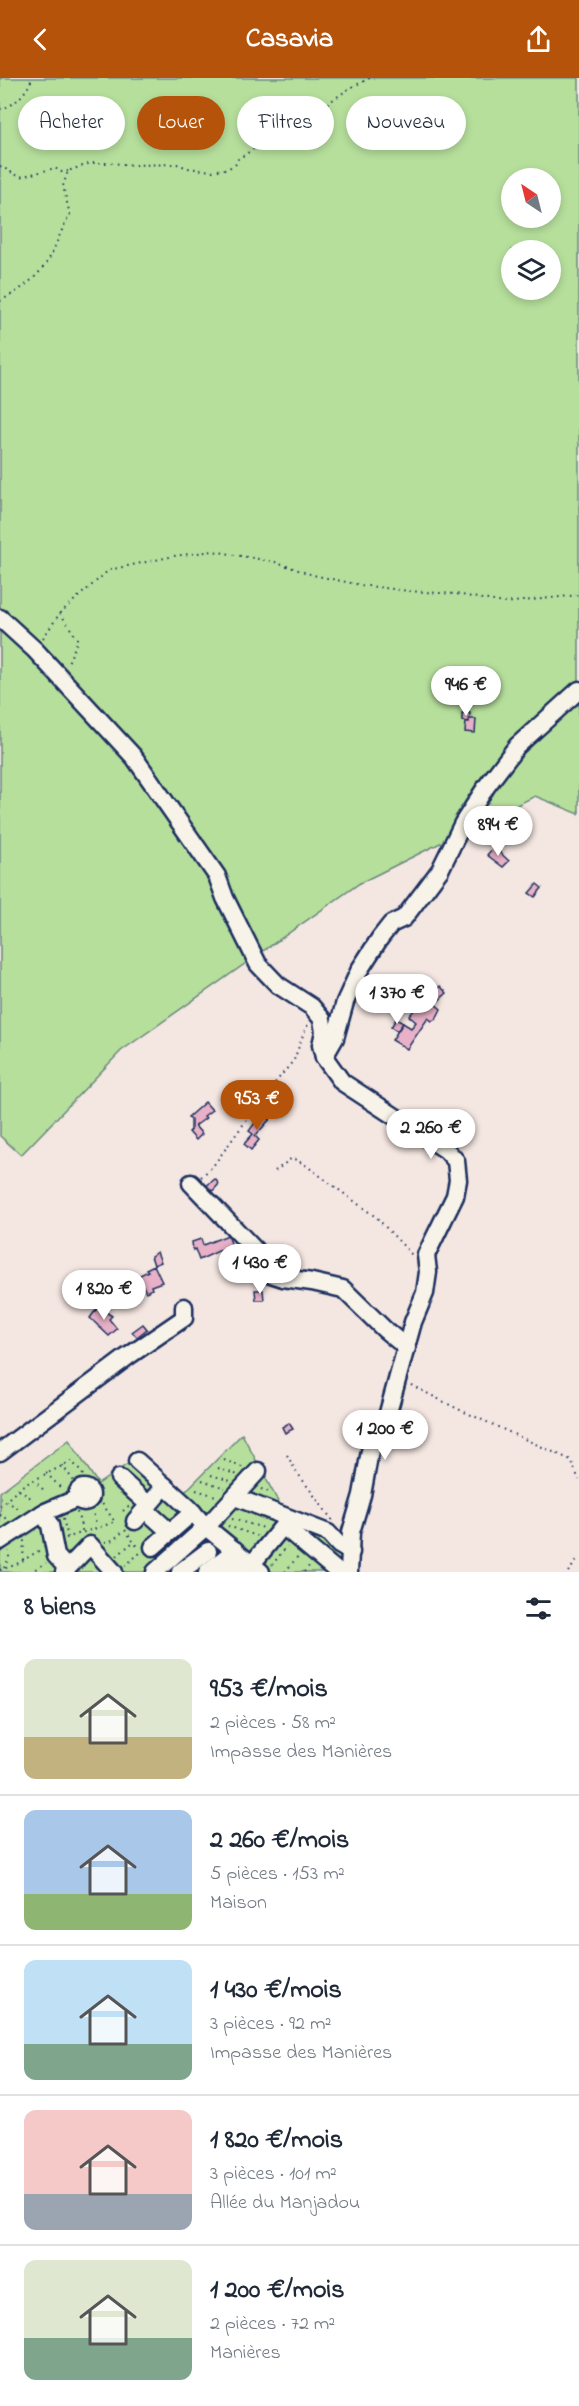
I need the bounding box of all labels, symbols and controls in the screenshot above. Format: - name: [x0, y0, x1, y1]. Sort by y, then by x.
- text: Casavia: [246, 20, 333, 59]
- icon: back: [24, 23, 57, 56]
- icon: share: [522, 23, 555, 56]
- chip: Acheter: [18, 96, 125, 150]
- chip: Louer: [137, 96, 225, 150]
- chip: Filtres: [237, 96, 334, 150]
- chip: Nouveau: [346, 96, 466, 150]
- north arrow: [501, 168, 561, 228]
- map controls: [501, 168, 561, 300]
- button: layers: [501, 240, 561, 300]
- pin: 946 €: [424, 666, 508, 717]
- text: 946 €: [445, 671, 487, 700]
- pin: 894 €: [456, 806, 540, 857]
- text: 894 €: [478, 811, 518, 840]
- pin: 1 370 €: [342, 974, 452, 1025]
- text: 1 370 €: [369, 979, 425, 1008]
- pin: 953 €: [215, 1080, 299, 1131]
- text: 953 €: [235, 1085, 279, 1114]
- pin: 2 260 €: [376, 1109, 486, 1160]
- text: 2 260 €: [400, 1114, 462, 1143]
- pin: 1 430 €: [205, 1244, 315, 1295]
- text: 1 430 €: [232, 1249, 288, 1278]
- pin: 1 820 €: [49, 1270, 159, 1321]
- text: 1 820 €: [76, 1275, 132, 1304]
- pin: 1 200 €: [330, 1410, 440, 1461]
- text: 1 200 €: [356, 1415, 414, 1444]
- text: 8 biens: [24, 1589, 96, 1627]
- icon: filters: [522, 1592, 555, 1625]
- text: 953 €/mois: [210, 1671, 328, 1709]
- icon: home: [72, 1683, 144, 1755]
- text: 2 pièces · 58 m²: [210, 1709, 336, 1738]
- text: Impasse des Manières: [210, 1738, 392, 1767]
- text: 2 260 €/mois: [210, 1822, 349, 1860]
- icon: home: [72, 1834, 144, 1906]
- text: 5 pièces · 153 m²: [210, 1860, 345, 1889]
- text: Maison: [210, 1889, 267, 1918]
- text: 1 430 €/mois: [210, 1972, 342, 2010]
- icon: home: [72, 1984, 144, 2056]
- text: 3 pièces · 92 m²: [210, 2010, 331, 2039]
- text: Impasse des Manières: [210, 2039, 392, 2068]
- text: 1 820 €/mois: [210, 2122, 343, 2160]
- icon: home: [72, 2134, 144, 2206]
- text: 3 pièces · 101 m²: [210, 2160, 337, 2189]
- text: Allée du Manjadou: [210, 2189, 360, 2218]
- text: 1 200 €/mois: [210, 2272, 344, 2310]
- icon: home: [72, 2284, 144, 2356]
- text: 2 pièces · 72 m²: [210, 2310, 335, 2339]
- text: Manières: [210, 2339, 281, 2368]

